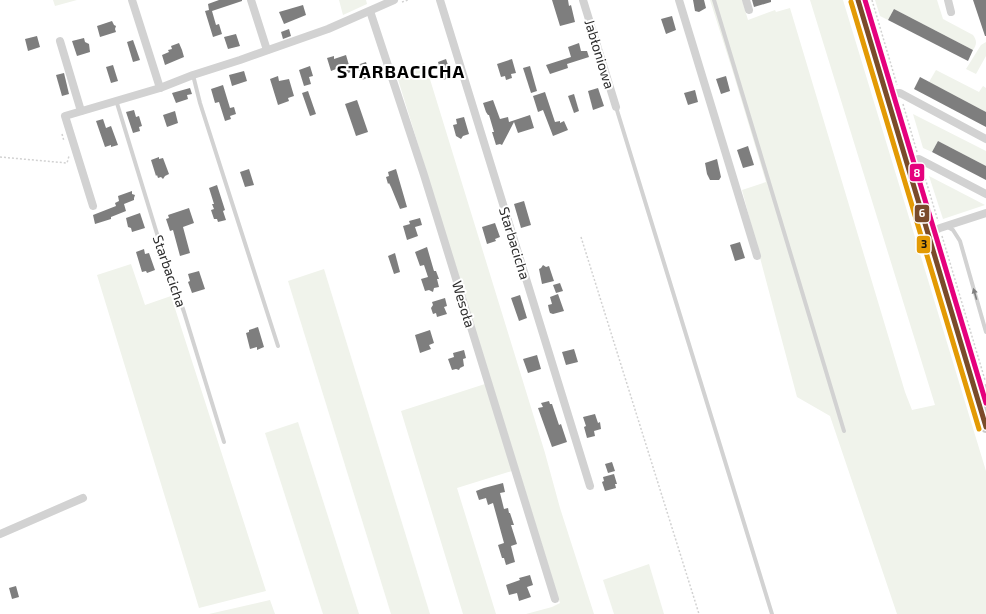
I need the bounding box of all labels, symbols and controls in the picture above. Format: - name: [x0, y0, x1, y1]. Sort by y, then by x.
- street label: Jabłoniowa: [581, 17, 619, 91]
- district label: STARBACICHA: [337, 60, 465, 82]
- line badge: 8: [909, 163, 925, 182]
- text: 8: [914, 166, 921, 179]
- line badge: 6: [914, 204, 930, 223]
- street label: Starbacicha: [496, 205, 534, 281]
- text: 6: [919, 206, 926, 219]
- street label: Starbacicha: [150, 233, 190, 309]
- line badge: 3: [916, 235, 931, 254]
- text: 3: [921, 237, 927, 250]
- street label: Wesoła: [449, 279, 479, 329]
- one-way arrow: [972, 288, 978, 301]

